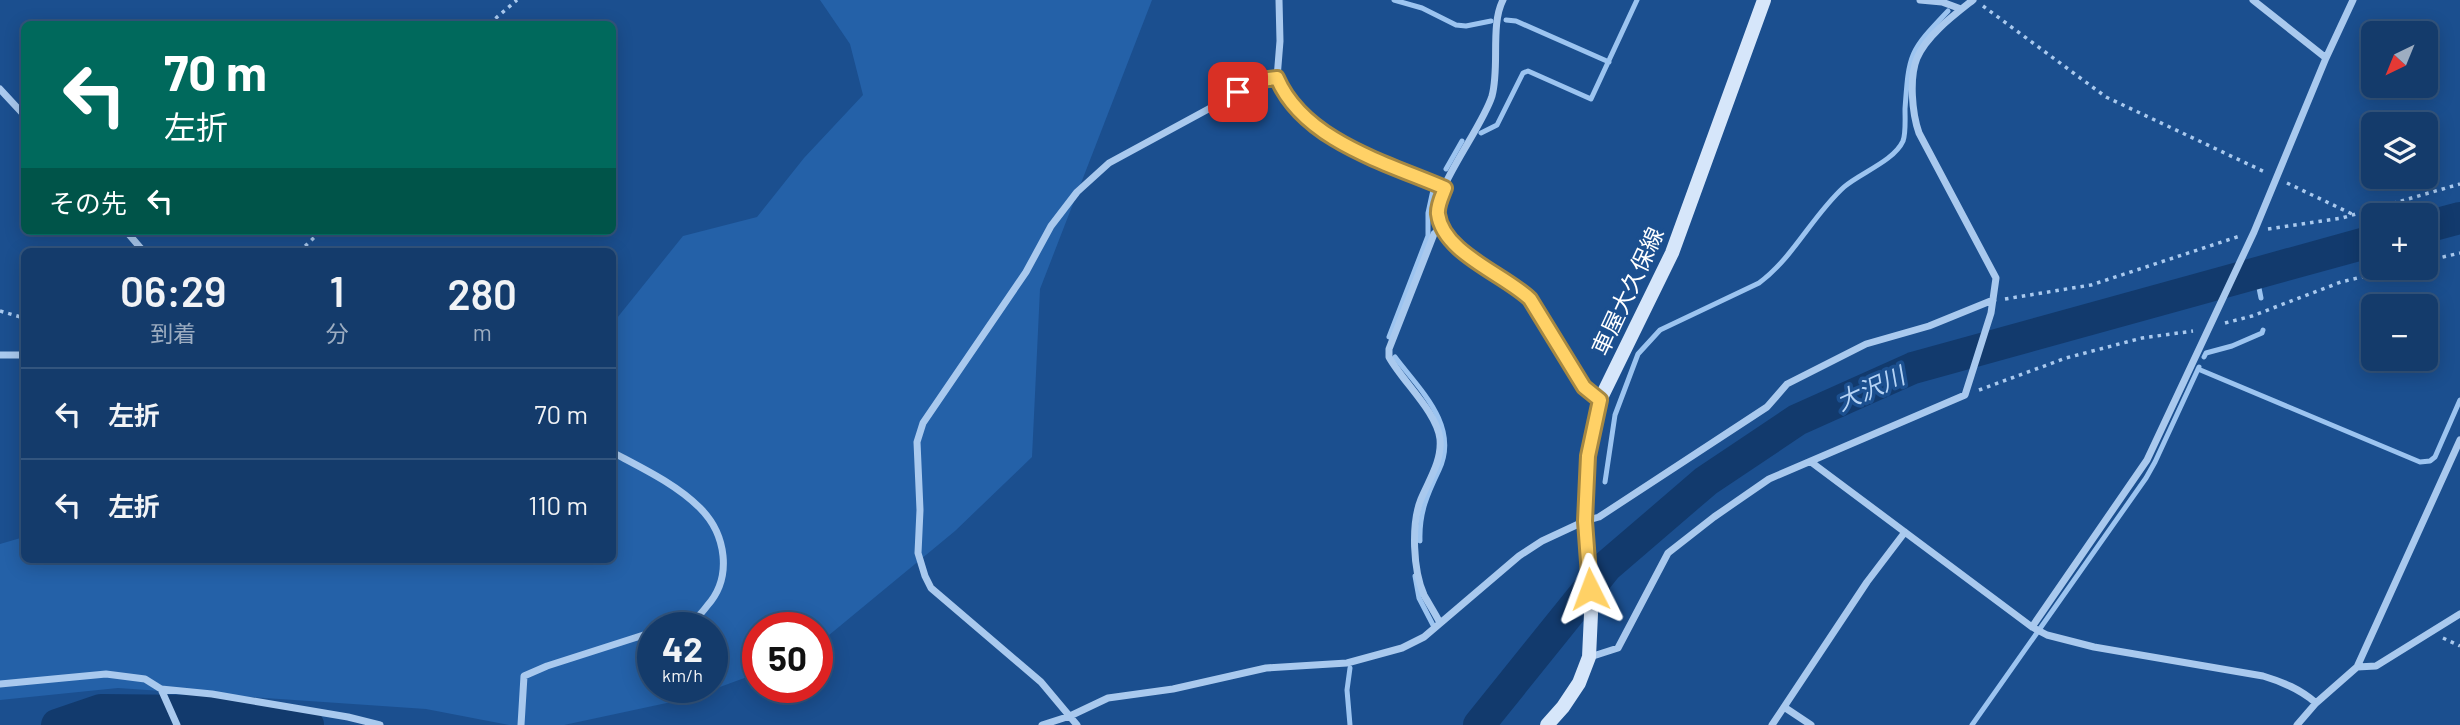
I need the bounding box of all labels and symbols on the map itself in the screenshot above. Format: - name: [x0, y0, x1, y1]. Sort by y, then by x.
- north arrow: [2361, 21, 2438, 98]
- pin: [1208, 62, 1268, 122]
- street label: 車屋大久保線: [1585, 223, 1669, 359]
- water label: 大沢川: [1831, 359, 1912, 416]
- position arrow: [1553, 552, 1627, 626]
- speed limit sign: 50: [742, 612, 833, 703]

